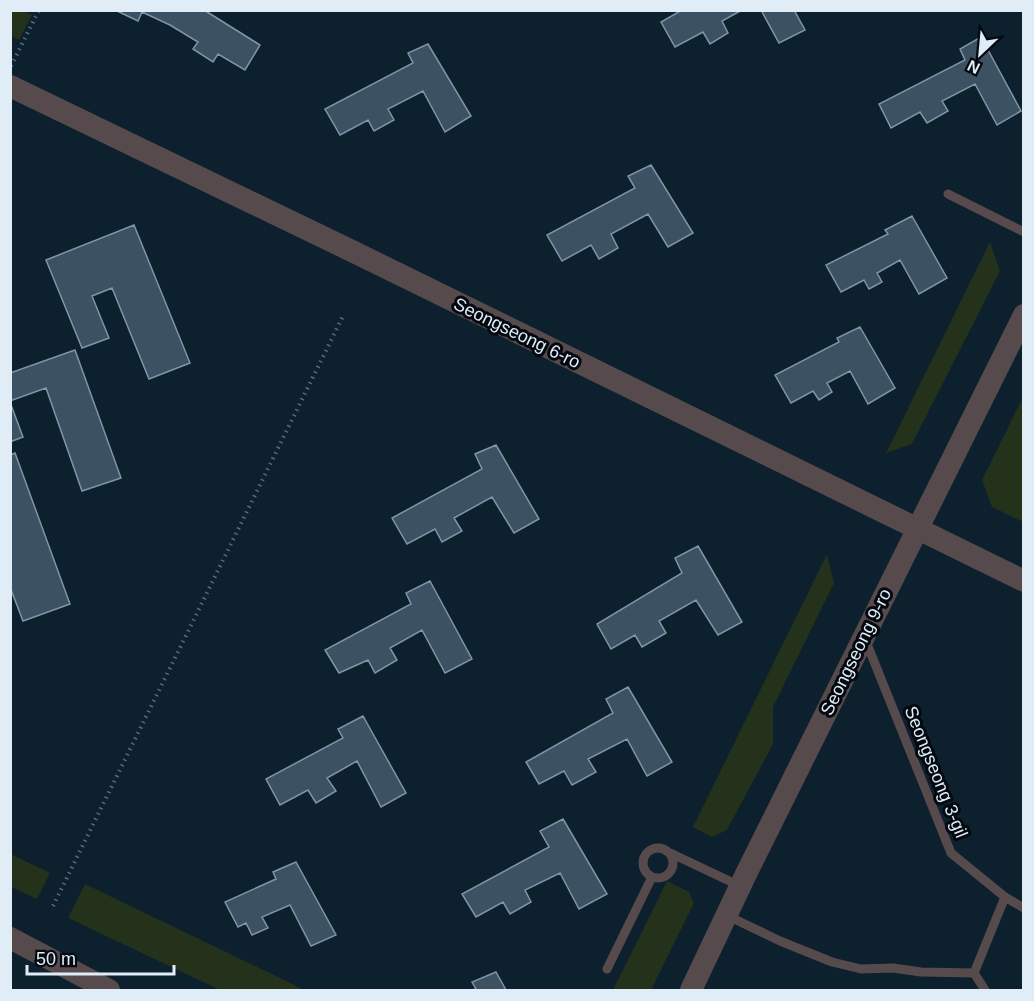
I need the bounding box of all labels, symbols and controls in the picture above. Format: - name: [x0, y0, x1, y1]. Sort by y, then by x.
- north arrow: [950, 24, 1010, 84]
- text: N: [965, 57, 983, 77]
- street label: Seongseong 6-ro: [451, 294, 583, 372]
- street label: Seongseong 9-ro: [817, 586, 895, 718]
- street label: Seongseong 3-gil: [900, 703, 972, 841]
- scale bar: [27, 938, 174, 976]
- text: 50 m: [36, 949, 76, 969]

